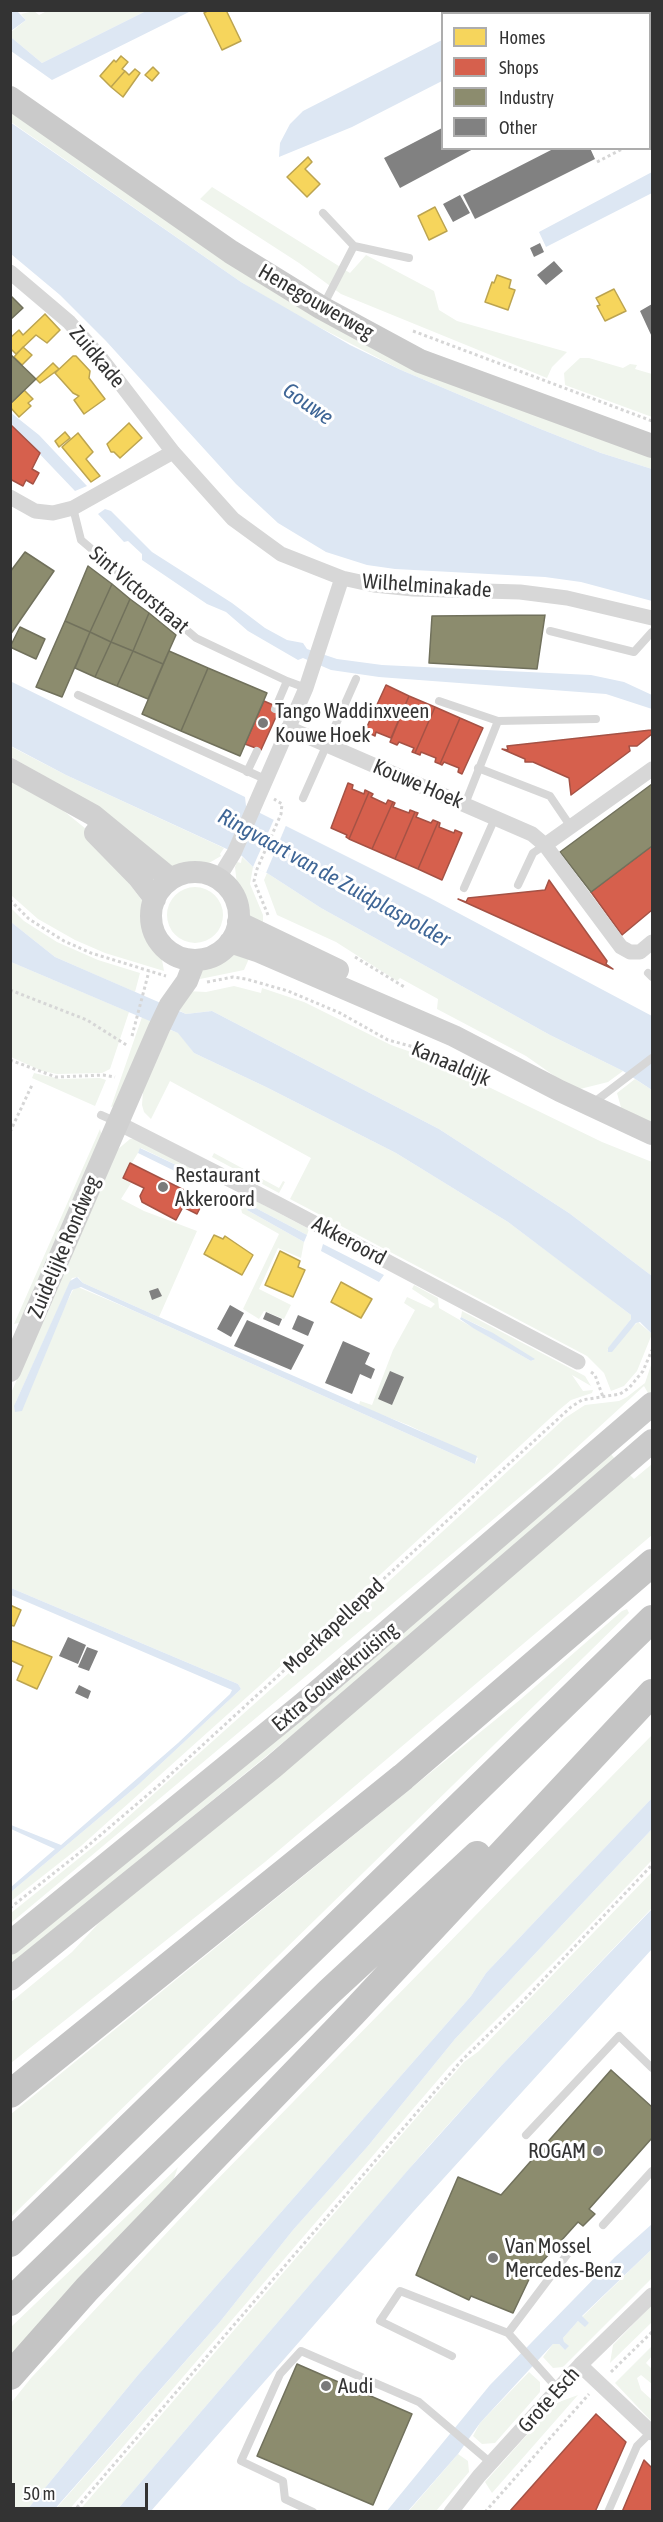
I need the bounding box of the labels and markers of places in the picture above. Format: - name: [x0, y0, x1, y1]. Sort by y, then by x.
- place label: Tango Waddinxveen Kouwe Hoek: [275, 698, 429, 748]
- marker: Tango Waddinxveen Kouwe Hoek: [256, 716, 270, 730]
- place label: Restaurant Akkeroord: [175, 1162, 260, 1212]
- marker: Restaurant Akkeroord: [156, 1180, 170, 1194]
- place label: ROGAM: [528, 2138, 586, 2164]
- marker: ROGAM: [591, 2144, 605, 2158]
- place label: Van Mossel Mercedes-Benz: [505, 2233, 621, 2283]
- marker: Van Mossel Mercedes-Benz: [486, 2251, 500, 2265]
- place label: Audi: [338, 2373, 373, 2399]
- marker: Audi: [319, 2379, 333, 2393]

